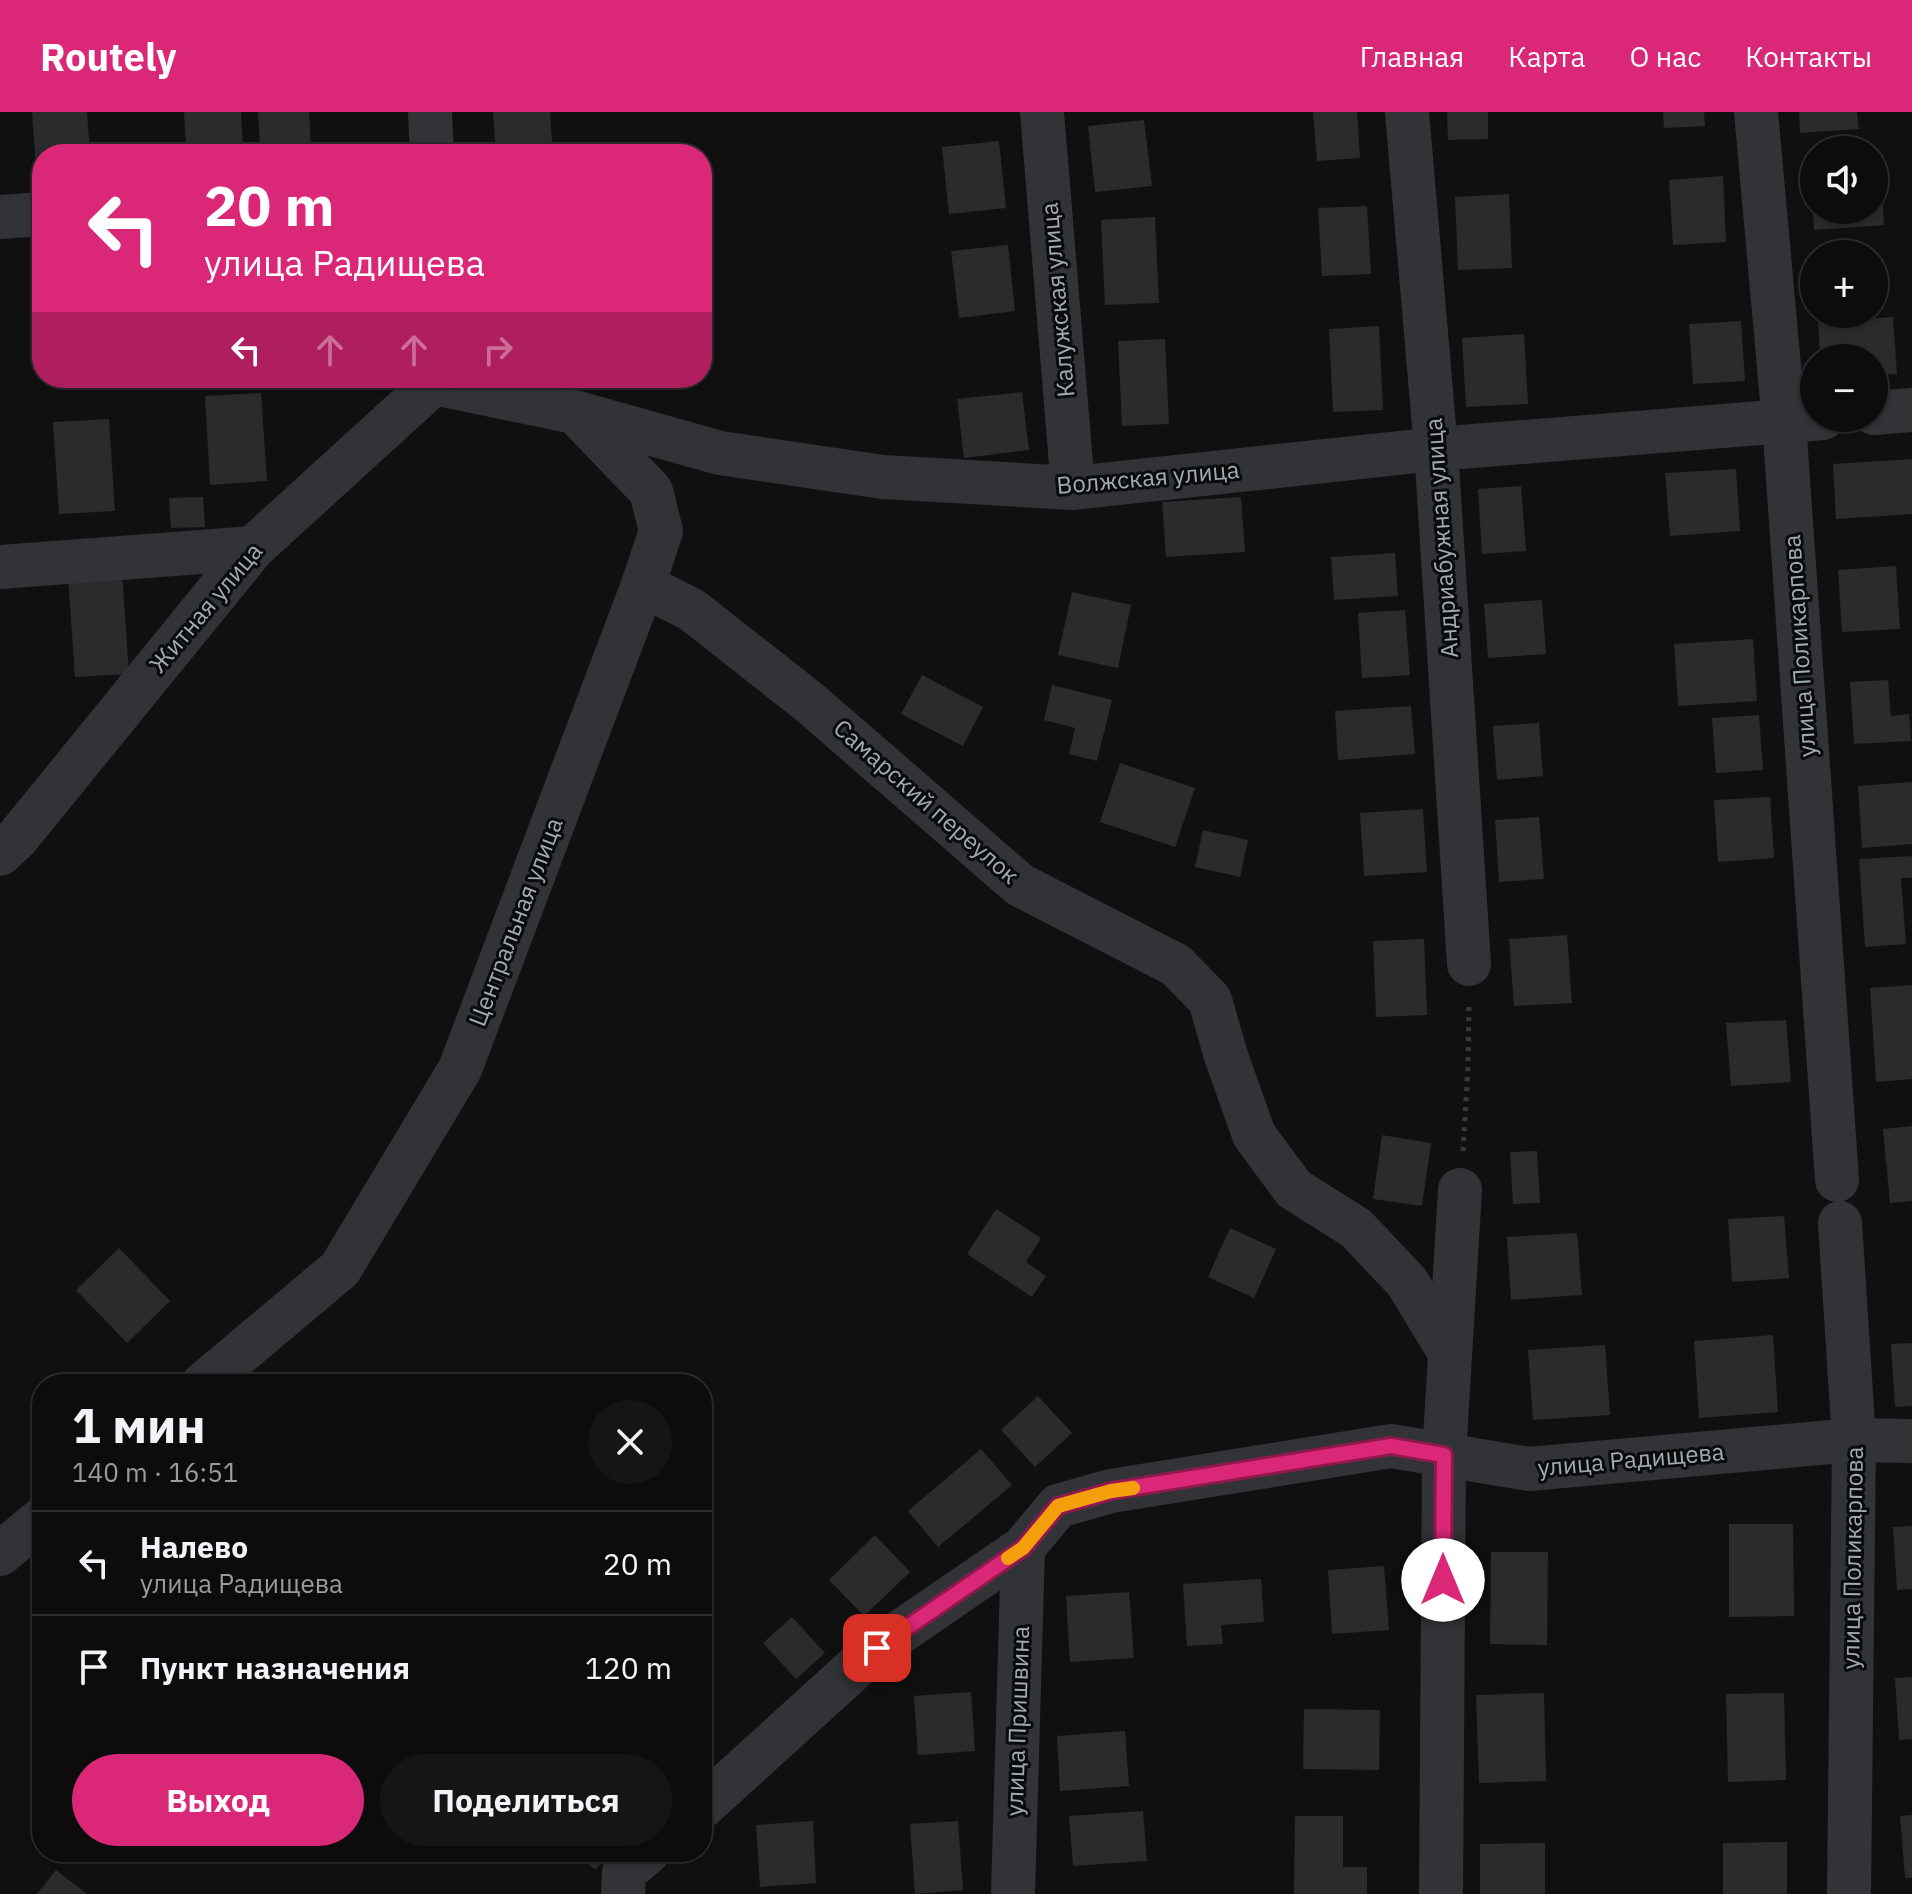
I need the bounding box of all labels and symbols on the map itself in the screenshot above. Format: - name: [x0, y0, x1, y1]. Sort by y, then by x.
- street label: Калужская улица: [1033, 201, 1081, 399]
- street label: Андриабужная улица: [1417, 417, 1465, 659]
- street label: Волжская улица: [1055, 453, 1241, 501]
- street label: улица Поликарпова: [1775, 534, 1823, 758]
- street label: Житная улица: [141, 535, 269, 679]
- street label: Самарский переулок: [827, 712, 1026, 891]
- street label: Центральная улица: [461, 813, 570, 1031]
- street label: улица Радищева: [1536, 1435, 1726, 1483]
- street label: улица Поликарпова: [1834, 1446, 1870, 1670]
- position arrow: [1401, 1538, 1485, 1622]
- pin: [843, 1614, 911, 1682]
- street label: улица Пришвина: [998, 1625, 1036, 1817]

